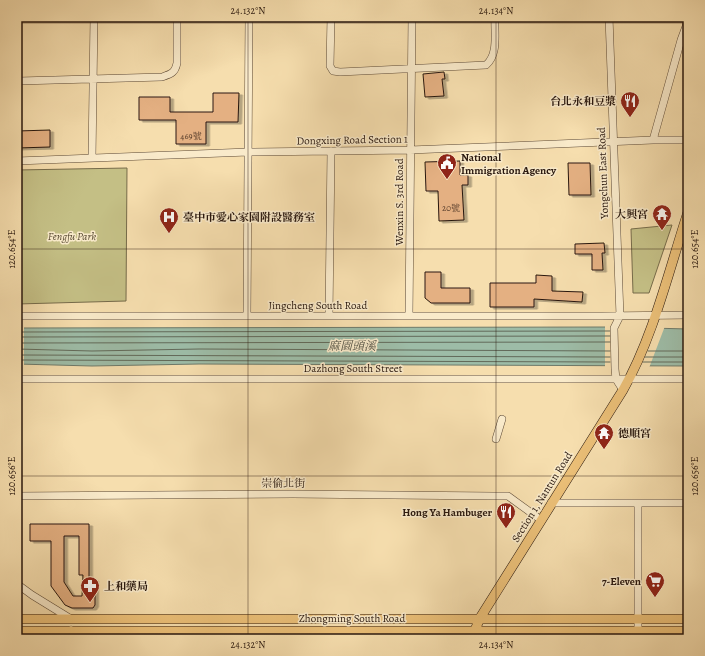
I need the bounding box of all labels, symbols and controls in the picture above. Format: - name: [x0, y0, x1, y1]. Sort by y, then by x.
- text: 24.132°N: [231, 4, 265, 17]
- text: 24.134°N: [479, 4, 513, 17]
- restaurant icon: 台北永和豆漿: [619, 90, 641, 118]
- place label: 台北永和豆漿: [550, 94, 616, 109]
- street label: Yongchun East Road: [594, 127, 612, 220]
- house number: 469號: [180, 130, 202, 142]
- street label: Dongxing Road Section 1: [296, 132, 408, 148]
- place label: National Immigration Agency: [461, 150, 557, 178]
- public building icon: National Immigration Agency: [436, 152, 458, 180]
- street label: Wenxin S. 3rd Road: [392, 158, 407, 247]
- house number: 20號: [442, 202, 460, 214]
- temple icon: 大興宮: [651, 203, 673, 231]
- hospital icon: 臺中市愛心家園附設醫務室: [158, 206, 180, 234]
- place label: 大興宮: [615, 207, 648, 222]
- place label: 臺中市愛心家園附設醫務室: [183, 210, 315, 225]
- text: 120.654°E: [5, 229, 18, 268]
- park label: Fengfu Park: [48, 229, 96, 244]
- text: 120.654°E: [688, 229, 701, 268]
- street label: Jingcheng South Road: [269, 298, 368, 313]
- water label: 麻園頭溪: [328, 338, 378, 354]
- street label: Dazhong South Street: [304, 361, 403, 376]
- temple icon: 德順宮: [593, 422, 615, 450]
- place label: 德順宮: [618, 426, 651, 441]
- street label: Section 1, Nantun Road: [508, 449, 576, 545]
- text: 120.656°E: [5, 456, 18, 496]
- text: 120.656°E: [688, 456, 701, 496]
- street label: 崇倫北街: [261, 476, 305, 491]
- restaurant icon: Hong Ya Hambuger: [495, 501, 517, 529]
- place label: Hong Ya Hambuger: [402, 505, 492, 520]
- supermarket icon: 7-Eleven: [644, 570, 666, 598]
- place label: 7-Eleven: [602, 574, 641, 589]
- pharmacy icon: 上和藥局: [79, 575, 101, 603]
- place label: 上和藥局: [104, 579, 148, 594]
- street label: Zhongming South Road: [299, 611, 405, 626]
- text: 24.132°N: [231, 638, 265, 651]
- text: 24.134°N: [479, 638, 513, 651]

